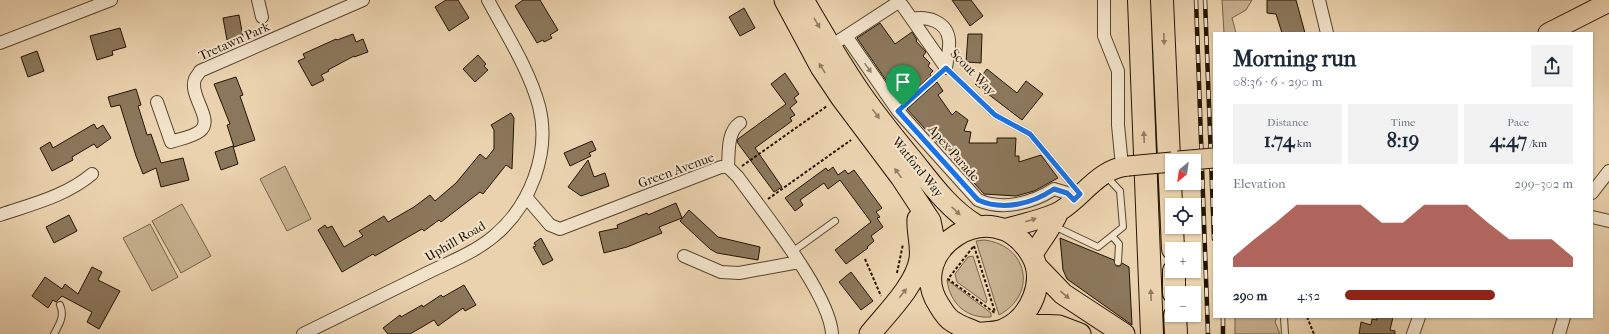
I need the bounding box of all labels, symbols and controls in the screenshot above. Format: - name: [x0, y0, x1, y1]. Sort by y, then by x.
- one-way arrow: [813, 18, 821, 28]
- street label: Tretawn Park: [196, 19, 272, 63]
- one-way arrow: [1160, 33, 1167, 45]
- button: share: [1531, 45, 1573, 87]
- street label: Scout Way: [947, 46, 999, 99]
- text: Morning run: [1233, 46, 1356, 72]
- one-way arrow: [818, 62, 825, 74]
- one-way arrow: [864, 63, 872, 73]
- pin: [886, 65, 920, 106]
- icon: arrive: [892, 71, 914, 93]
- text: 08:36 · 6 × 290 m: [1233, 74, 1322, 89]
- one-way arrow: [871, 108, 880, 119]
- text: Distance: [1267, 116, 1308, 129]
- text: Time: [1390, 116, 1415, 129]
- text: Pace: [1507, 116, 1529, 129]
- street label: Apex Parade: [925, 121, 983, 185]
- text: 1.74: [1264, 129, 1294, 152]
- text: 8:19: [1387, 129, 1419, 152]
- text: 4:47: [1490, 129, 1527, 152]
- one-way arrow: [1141, 131, 1148, 143]
- street label: Watford Way: [889, 133, 947, 201]
- text: km: [1294, 137, 1312, 150]
- text: /km: [1527, 137, 1547, 150]
- street label: Green Avenue: [636, 149, 717, 191]
- north arrow: [1165, 154, 1201, 190]
- map controls: [1165, 154, 1201, 322]
- one-way arrow: [894, 168, 902, 179]
- text: Elevation: [1233, 176, 1286, 191]
- text: 299–302 m: [1514, 176, 1573, 191]
- button: locate: [1165, 198, 1201, 234]
- one-way arrow: [951, 206, 961, 216]
- street label: Uphill Road: [422, 217, 489, 264]
- one-way arrow: [1026, 217, 1038, 223]
- button: +: [1165, 242, 1201, 278]
- button: −: [1165, 286, 1201, 322]
- one-way arrow: [899, 287, 907, 298]
- one-way arrow: [1148, 288, 1154, 301]
- text: 290 m: [1233, 288, 1267, 303]
- text: 4:52: [1297, 288, 1320, 303]
- one-way arrow: [1059, 290, 1070, 299]

